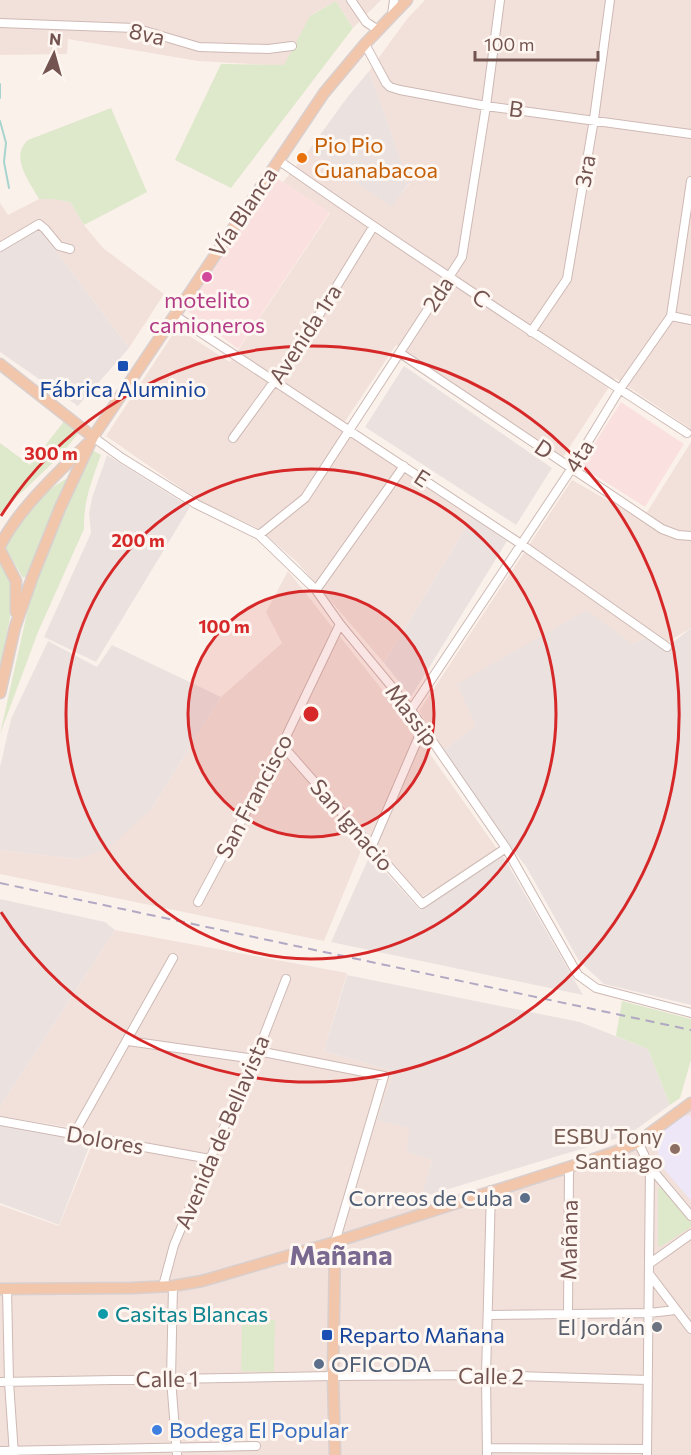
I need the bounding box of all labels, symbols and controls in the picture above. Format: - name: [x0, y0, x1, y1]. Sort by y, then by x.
- street label: 8va: [127, 16, 168, 51]
- north arrow: [24, 24, 84, 84]
- scale bar: [475, 24, 598, 62]
- text: N: [49, 29, 62, 49]
- text: 100 m: [484, 33, 534, 55]
- street label: B: [507, 94, 525, 123]
- place label: Pio Pio Guanabacoa: [314, 131, 438, 183]
- marker: Pio Pio Guanabacoa: [295, 151, 309, 165]
- street label: 3ra: [568, 152, 601, 189]
- street label: Vía Blanca: [203, 162, 282, 262]
- marker: motelito camioneros: [200, 270, 214, 284]
- street label: 2da: [416, 271, 459, 316]
- street label: Avenida 1ra: [262, 279, 347, 388]
- street label: C: [467, 282, 495, 313]
- place label: motelito camioneros: [149, 286, 265, 338]
- marker: Fábrica Aluminio: [116, 359, 130, 373]
- place label: Fábrica Aluminio: [40, 375, 206, 402]
- street label: D: [530, 433, 559, 464]
- street label: 4ta: [558, 434, 599, 477]
- text: 300 m: [24, 442, 78, 464]
- street label: E: [409, 463, 435, 492]
- text: 200 m: [111, 529, 165, 551]
- text: 100 m: [198, 615, 250, 637]
- street label: Massip: [380, 678, 445, 751]
- centre of rings: [301, 704, 321, 724]
- street label: San Francisco: [210, 729, 298, 862]
- street label: San Ignacio: [305, 773, 400, 876]
- street label: Avenida de Bellavista: [169, 1031, 275, 1233]
- street label: Dolores: [64, 1119, 146, 1160]
- place label: ESBU Tony Santiago: [553, 1122, 663, 1174]
- marker: ESBU Tony Santiago: [668, 1142, 682, 1156]
- place label: Correos de Cuba: [348, 1184, 513, 1211]
- marker: Correos de Cuba: [518, 1191, 532, 1205]
- street label: Mañana: [554, 1199, 583, 1281]
- district label: Mañana: [289, 1237, 393, 1271]
- place label: Casitas Blancas: [115, 1300, 268, 1327]
- marker: Casitas Blancas: [96, 1307, 110, 1321]
- place label: El Jordán: [557, 1313, 645, 1340]
- marker: El Jordán: [650, 1320, 664, 1334]
- place label: Reparto Mañana: [339, 1321, 505, 1348]
- marker: Reparto Mañana: [320, 1328, 334, 1342]
- place label: OFICODA: [331, 1350, 432, 1377]
- marker: OFICODA: [312, 1357, 326, 1371]
- street label: Calle 2: [458, 1361, 524, 1390]
- street label: Calle 1: [135, 1364, 199, 1393]
- place label: Bodega El Popular: [169, 1416, 349, 1443]
- marker: Bodega El Popular: [150, 1423, 164, 1437]

